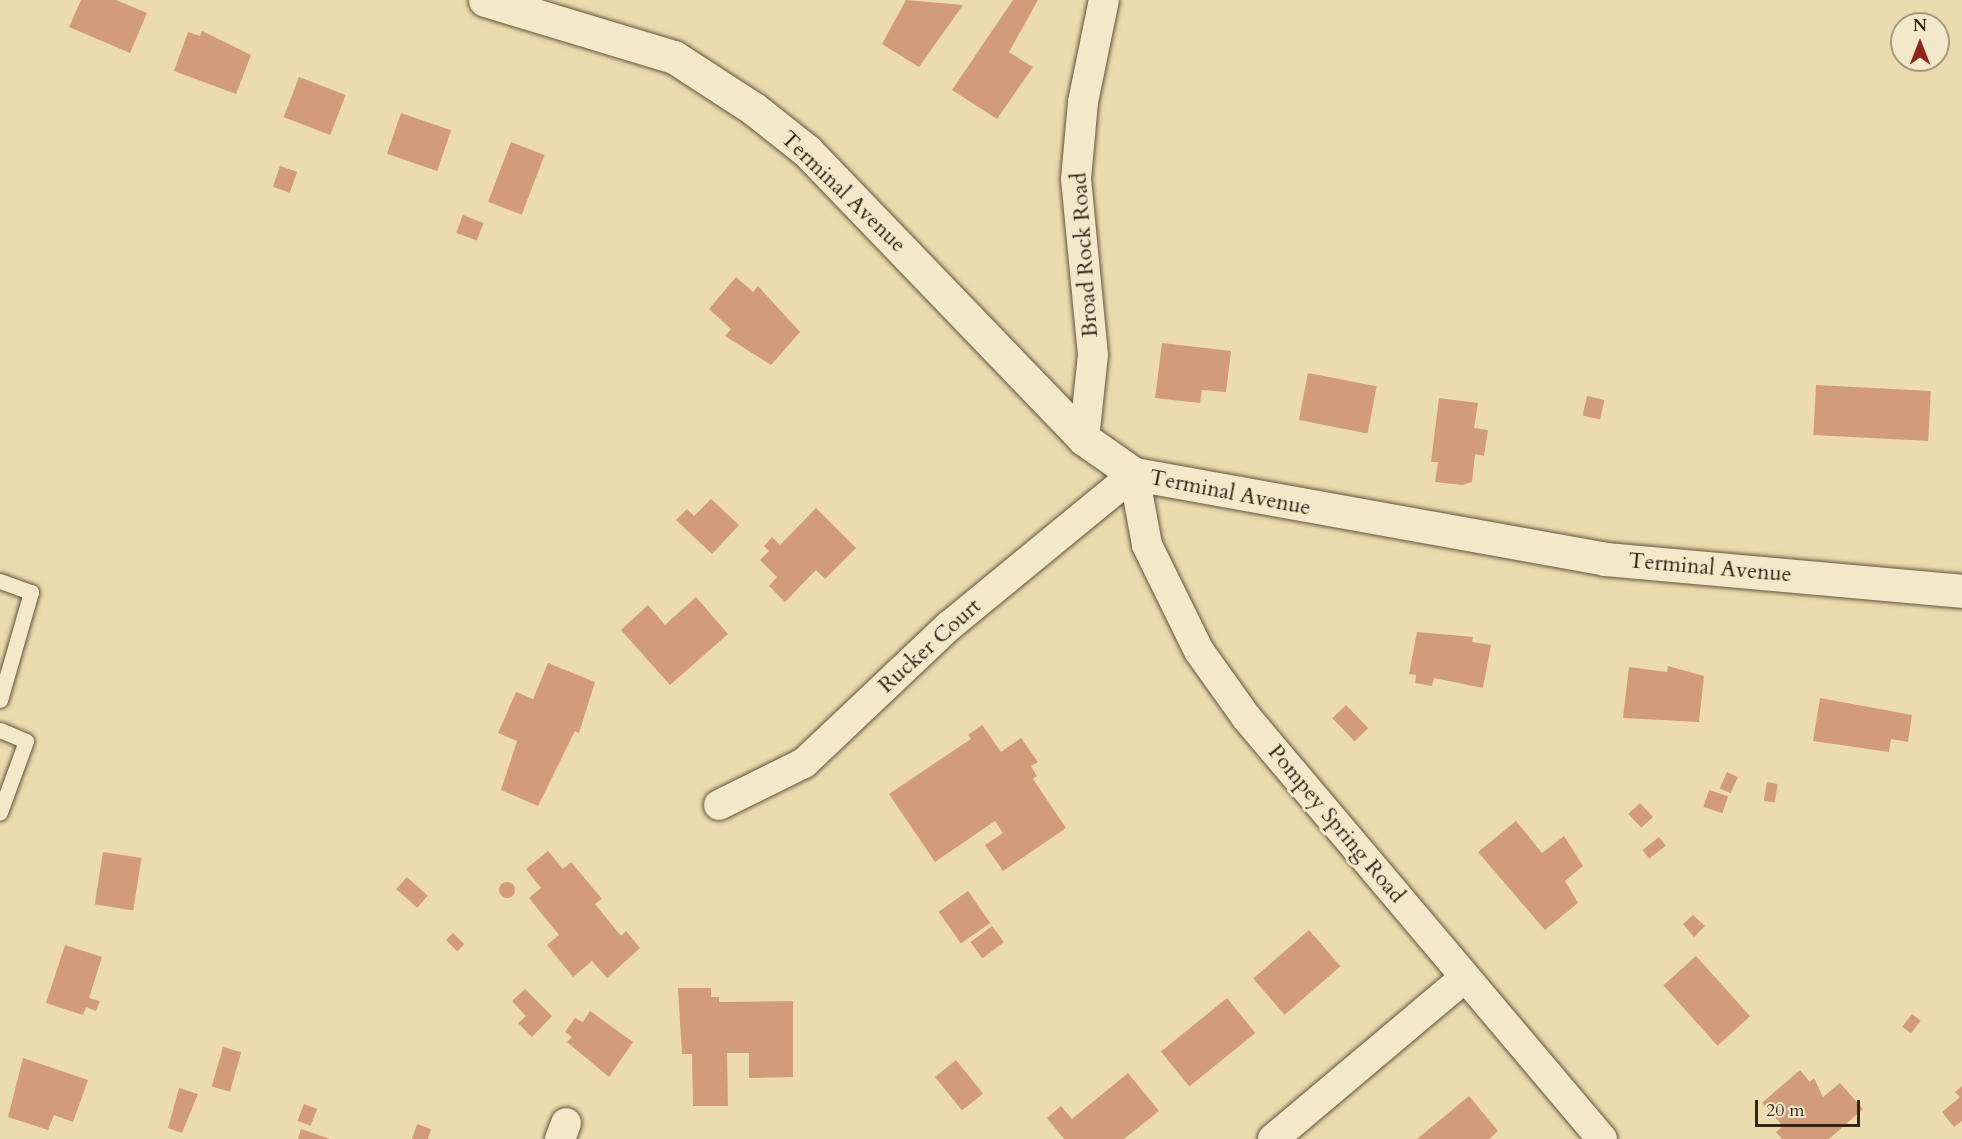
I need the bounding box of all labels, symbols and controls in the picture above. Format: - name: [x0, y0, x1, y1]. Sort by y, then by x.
- north arrow: [1890, 12, 1950, 72]
- text: N: [1913, 15, 1927, 37]
- street label: Terminal Avenue: [775, 126, 911, 258]
- street label: Broad Rock Road: [1066, 172, 1104, 338]
- street label: Terminal Avenue: [1147, 464, 1313, 522]
- street label: Terminal Avenue: [1627, 548, 1793, 588]
- street label: Rucker Court: [873, 593, 987, 699]
- street label: Pompey Spring Road: [1262, 739, 1410, 909]
- scale bar: [1758, 1088, 1863, 1126]
- text: 20 m: [1766, 1098, 1805, 1123]

